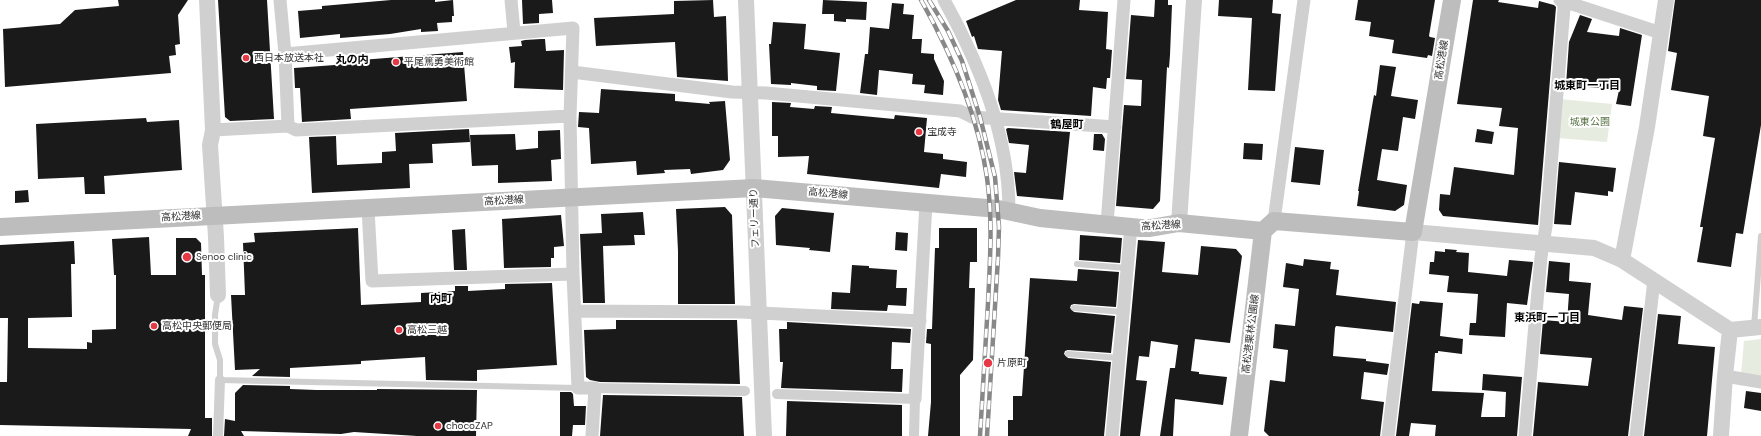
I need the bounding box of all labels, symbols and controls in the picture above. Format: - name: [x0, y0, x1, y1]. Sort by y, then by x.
- street label: 高松港線: [1433, 39, 1451, 81]
- place label: 西日本放送本社: [254, 52, 324, 64]
- marker: 西日本放送本社: [241, 53, 251, 63]
- district label: 丸の内: [336, 53, 368, 67]
- place label: 平尾篤勇美術館: [404, 56, 474, 68]
- marker: 平尾篤勇美術館: [391, 57, 401, 67]
- district label: 城東町一丁目: [1554, 79, 1620, 93]
- park label: 城東公園: [1570, 116, 1610, 128]
- district label: 鶴屋町: [1051, 118, 1083, 132]
- place label: 宝成寺: [927, 126, 957, 138]
- marker: 宝成寺: [914, 127, 924, 137]
- street label: 高松港線: [808, 186, 848, 202]
- street label: フェリー通り: [748, 188, 762, 248]
- street label: 高松港線: [484, 194, 524, 208]
- street label: 高松港線: [161, 210, 201, 224]
- street label: 高松港線: [1141, 219, 1181, 233]
- marker: Senoo clinic: [181, 251, 193, 263]
- place label: Senoo clinic: [196, 251, 252, 263]
- district label: 内町: [430, 292, 452, 306]
- street label: 高松港栗林公園線: [1240, 294, 1262, 374]
- district label: 東浜町一丁目: [1514, 311, 1580, 325]
- place label: 高松中央郵便局: [162, 320, 232, 332]
- marker: 高松中央郵便局: [149, 321, 159, 331]
- place label: 高松三越: [407, 324, 447, 336]
- marker: 高松三越: [394, 325, 404, 335]
- marker: 片原町: [982, 357, 994, 369]
- place label: 片原町: [997, 357, 1027, 369]
- place label: chocoZAP: [446, 420, 493, 432]
- marker: chocoZAP: [433, 421, 443, 431]

